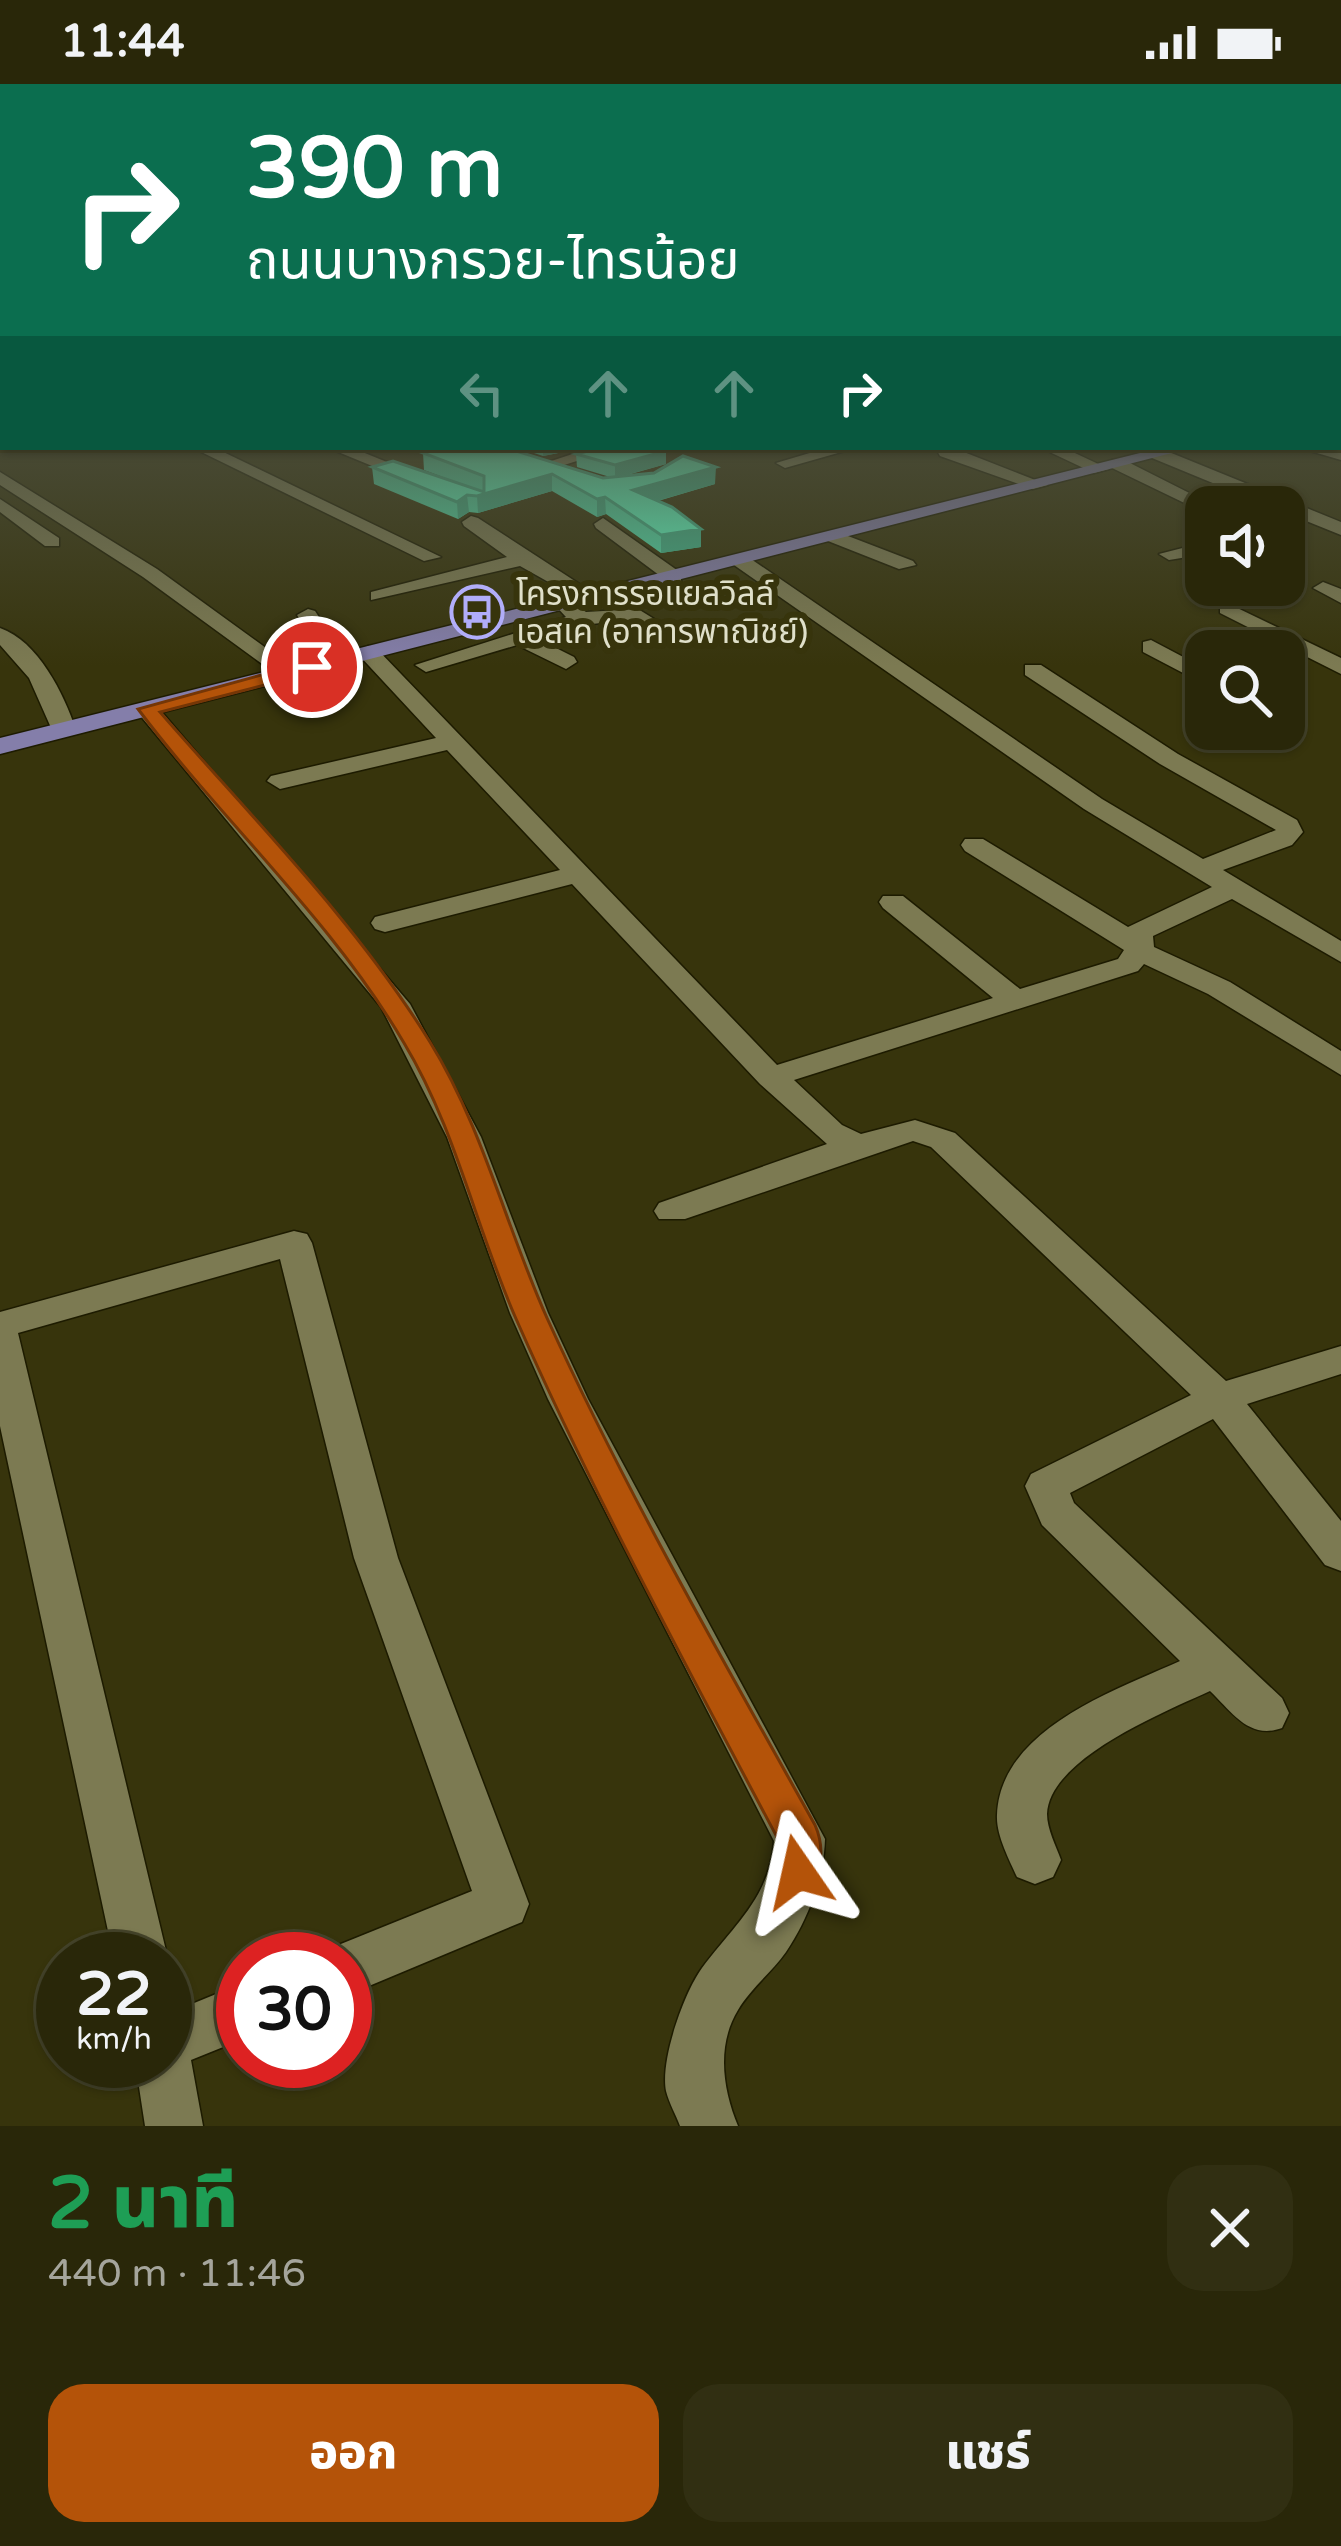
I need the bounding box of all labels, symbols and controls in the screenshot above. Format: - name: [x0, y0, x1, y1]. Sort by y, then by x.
- text: 11:44: [60, 15, 185, 69]
- text: 390 m: [246, 119, 503, 220]
- icon: right: [48, 132, 204, 288]
- text: ถนนบางกรวย-ไทรน้อย: [246, 228, 740, 293]
- icon: left: [449, 360, 515, 426]
- icon: ahead: [575, 360, 641, 426]
- icon: ahead: [701, 360, 767, 426]
- icon: right: [827, 360, 893, 426]
- map controls: [1185, 486, 1305, 750]
- button: sound: [1185, 486, 1305, 606]
- place label: โครงการรอแยลวิลล์ เอสเค (อาคารพาณิชย์): [516, 575, 808, 652]
- bus stop icon: โครงการรอแยลวิลล์ เอสเค (อาคารพาณิชย์): [449, 584, 505, 640]
- pin: [261, 616, 363, 718]
- button: search: [1185, 630, 1305, 750]
- icon: arrive: [279, 634, 345, 700]
- position arrow: [735, 1809, 861, 1935]
- speed limit sign: 30: [216, 1932, 372, 2088]
- text: 22: [76, 1959, 152, 2031]
- text: km/h: [76, 2021, 152, 2058]
- text: 2 นาที: [48, 2161, 238, 2248]
- button: close: [1167, 2165, 1293, 2291]
- text: 440 m · 11:46: [48, 2250, 306, 2297]
- button: ออก: [48, 2384, 659, 2522]
- button: แชร์: [683, 2384, 1293, 2522]

